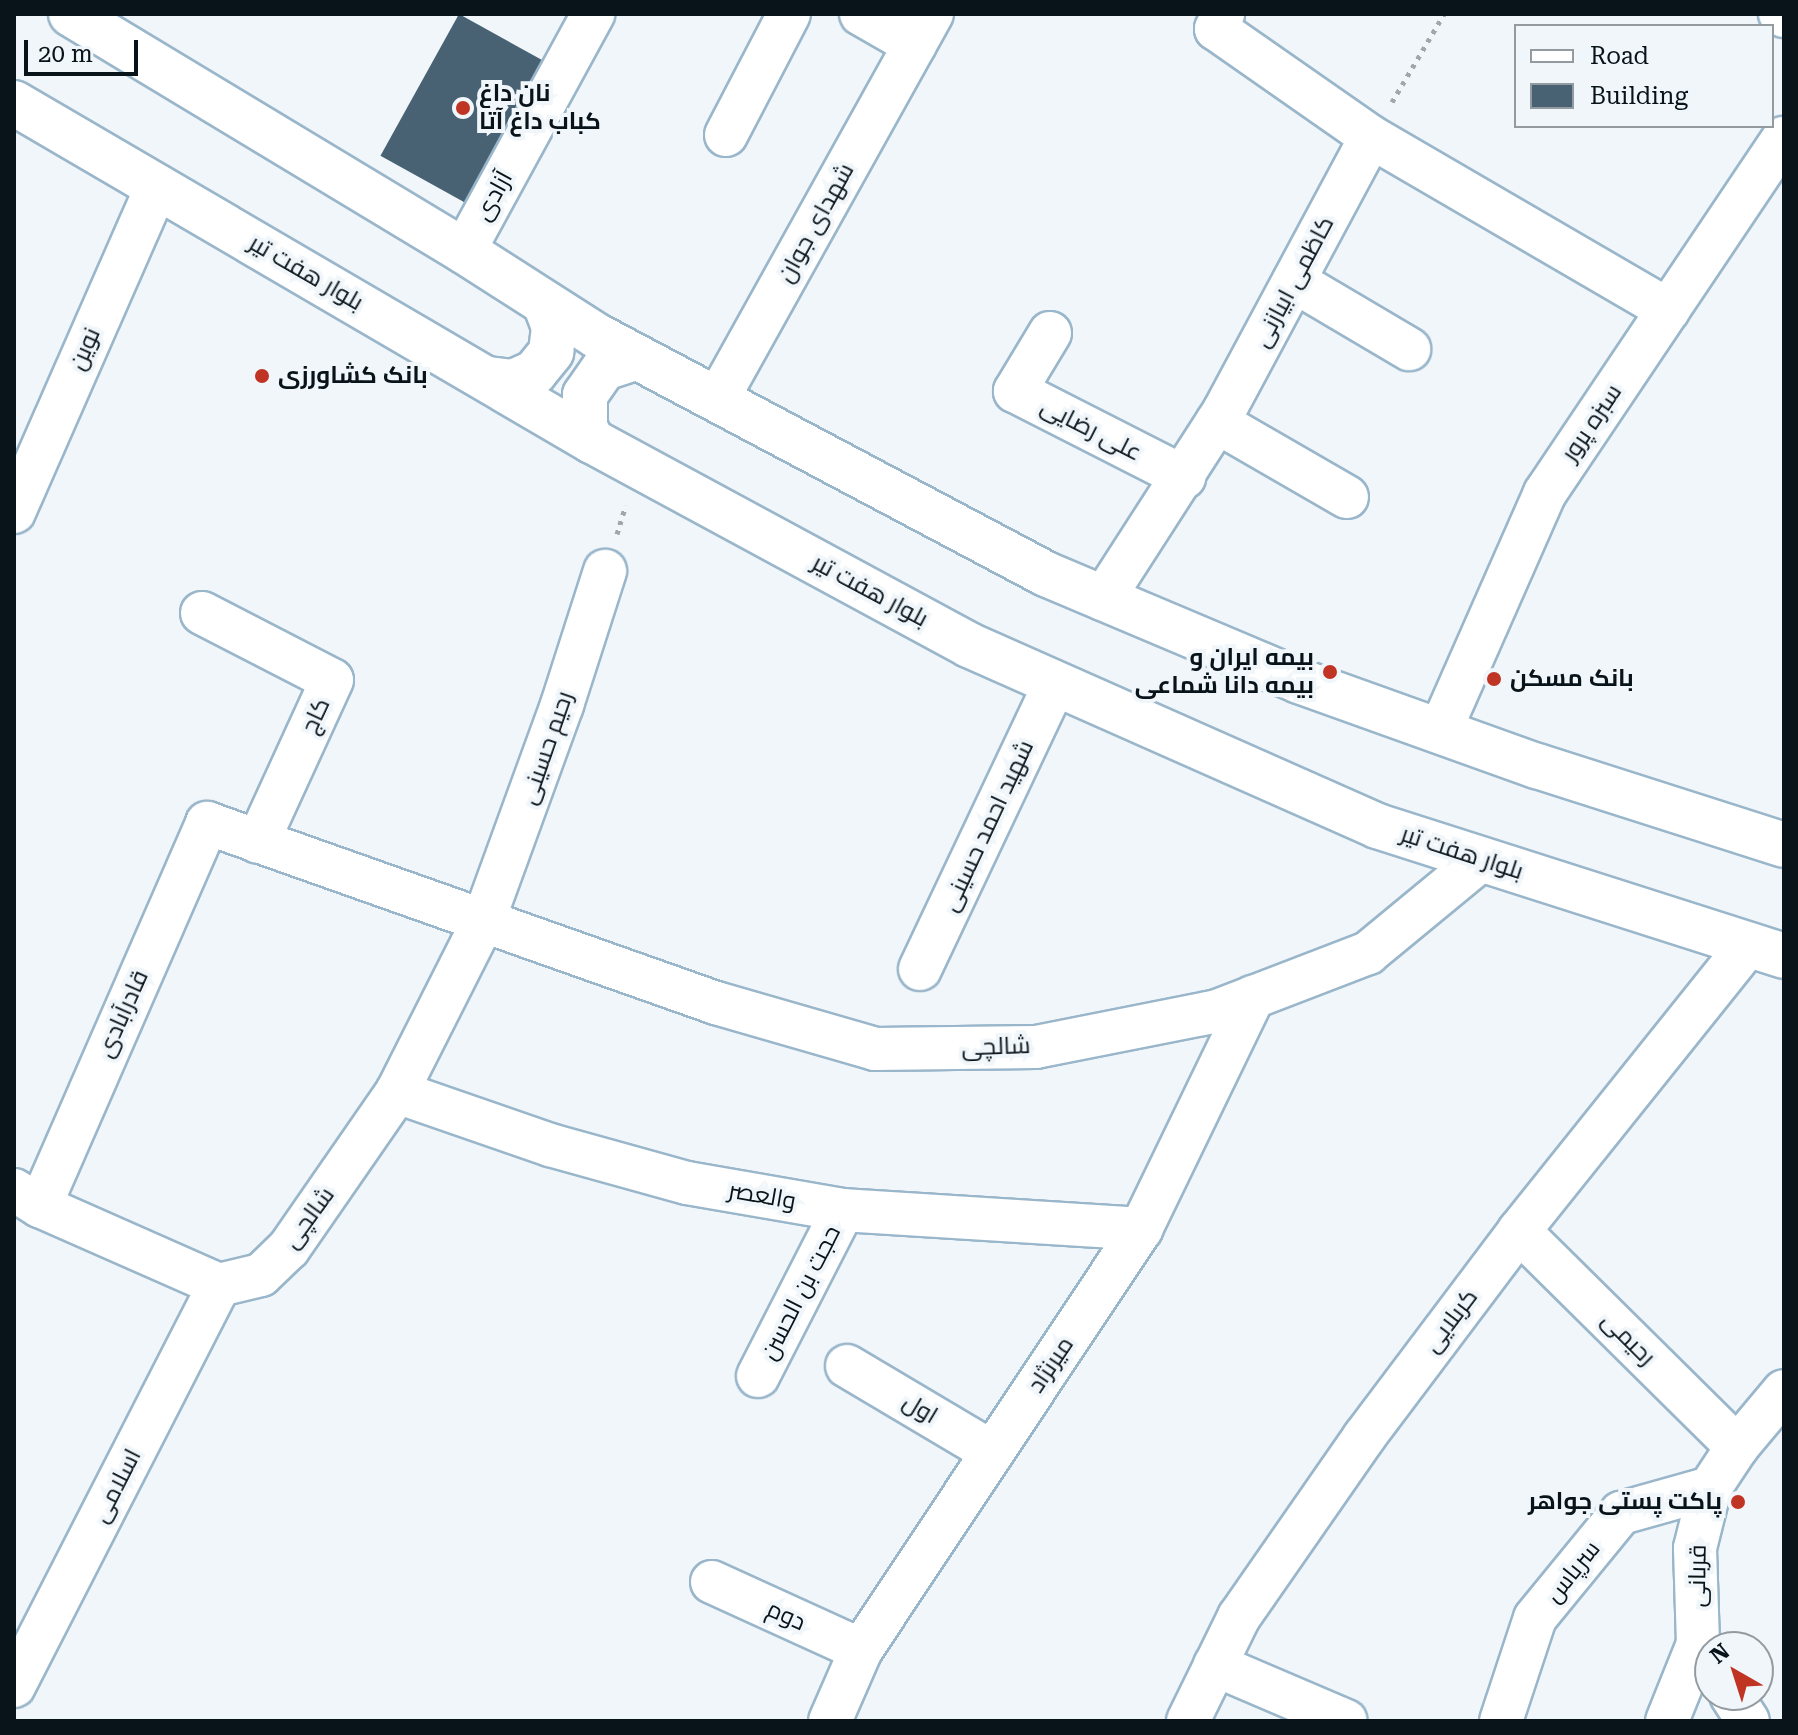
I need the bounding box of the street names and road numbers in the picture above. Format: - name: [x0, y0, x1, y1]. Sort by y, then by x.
- street label: شهدای جوان: [771, 158, 861, 288]
- street label: آزادی: [469, 166, 519, 226]
- street label: کاظمی ابیازنی: [1247, 212, 1341, 352]
- street label: بلوار هفت تیر: [244, 229, 368, 317]
- street label: نوین: [63, 323, 107, 375]
- street label: سبزه پرور: [1556, 379, 1628, 467]
- street label: علی رضایی: [1036, 392, 1146, 468]
- street label: بلوار هفت تیر: [807, 548, 933, 634]
- street label: رحیم حسینی: [514, 688, 580, 808]
- street label: کاج: [295, 694, 337, 738]
- street label: شهید احمد حسینی: [936, 736, 1040, 916]
- street label: بلوار هفت تیر: [1397, 820, 1527, 886]
- street label: قادرآبادی: [91, 966, 155, 1062]
- street label: شالچی: [961, 1031, 1031, 1063]
- street label: والعصر: [726, 1176, 798, 1216]
- street label: شالچی: [277, 1182, 341, 1254]
- street label: حجت بن الحسن: [755, 1221, 847, 1365]
- street label: کربلایی: [1418, 1283, 1484, 1359]
- street label: رحیمی: [1595, 1306, 1661, 1372]
- street label: میرنژاد: [1022, 1332, 1080, 1398]
- street label: اول: [897, 1388, 943, 1430]
- street label: اسلامی: [86, 1444, 148, 1528]
- street label: سرپاس: [1539, 1535, 1607, 1609]
- street label: قربانی: [1683, 1544, 1713, 1608]
- street label: دوم: [762, 1595, 810, 1637]

